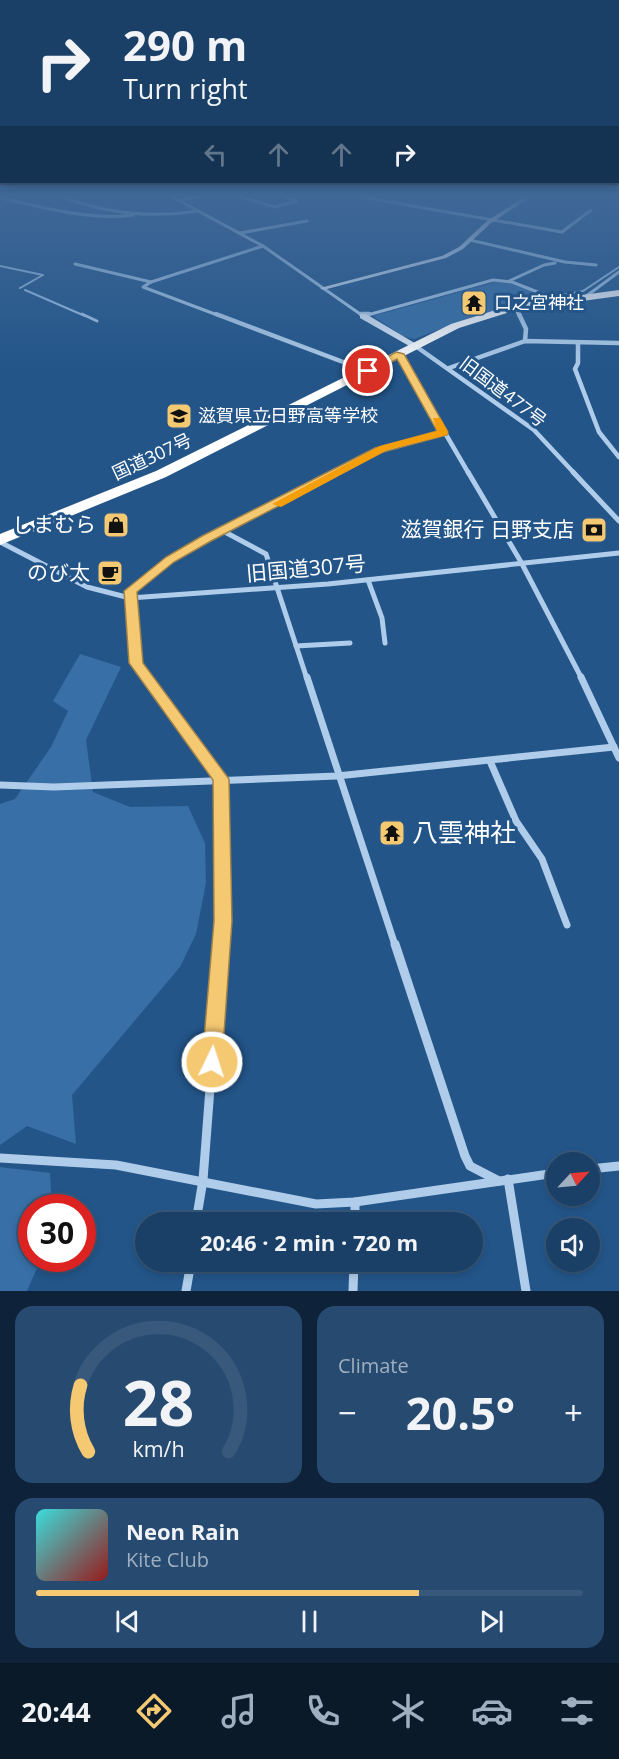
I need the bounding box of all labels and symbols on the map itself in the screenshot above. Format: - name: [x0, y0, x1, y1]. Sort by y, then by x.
- temple icon: 口之宮神社: [459, 288, 489, 318]
- place label: 口之宮神社: [494, 290, 584, 314]
- pin: [342, 345, 393, 396]
- street label: 旧国道477号: [455, 351, 552, 432]
- school or university icon: 滋賀県立日野高等学校: [164, 401, 194, 431]
- place label: 滋賀県立日野高等学校: [198, 403, 378, 427]
- street label: 国道307号: [108, 427, 195, 485]
- place label: しまむら: [12, 510, 96, 538]
- shop icon: しまむら: [101, 510, 131, 540]
- place label: 滋賀銀行 日野支店: [401, 515, 574, 543]
- bank icon: 滋賀銀行 日野支店: [579, 515, 609, 545]
- street label: 旧国道307号: [245, 549, 367, 587]
- place label: のび太: [27, 558, 90, 586]
- cafe icon: のび太: [95, 558, 125, 588]
- place label: 八雲神社: [412, 814, 516, 850]
- temple icon: 八雲神社: [377, 818, 407, 848]
- position arrow: [180, 1030, 244, 1094]
- north arrow: [546, 1152, 600, 1206]
- speed limit sign: 30: [18, 1194, 96, 1272]

